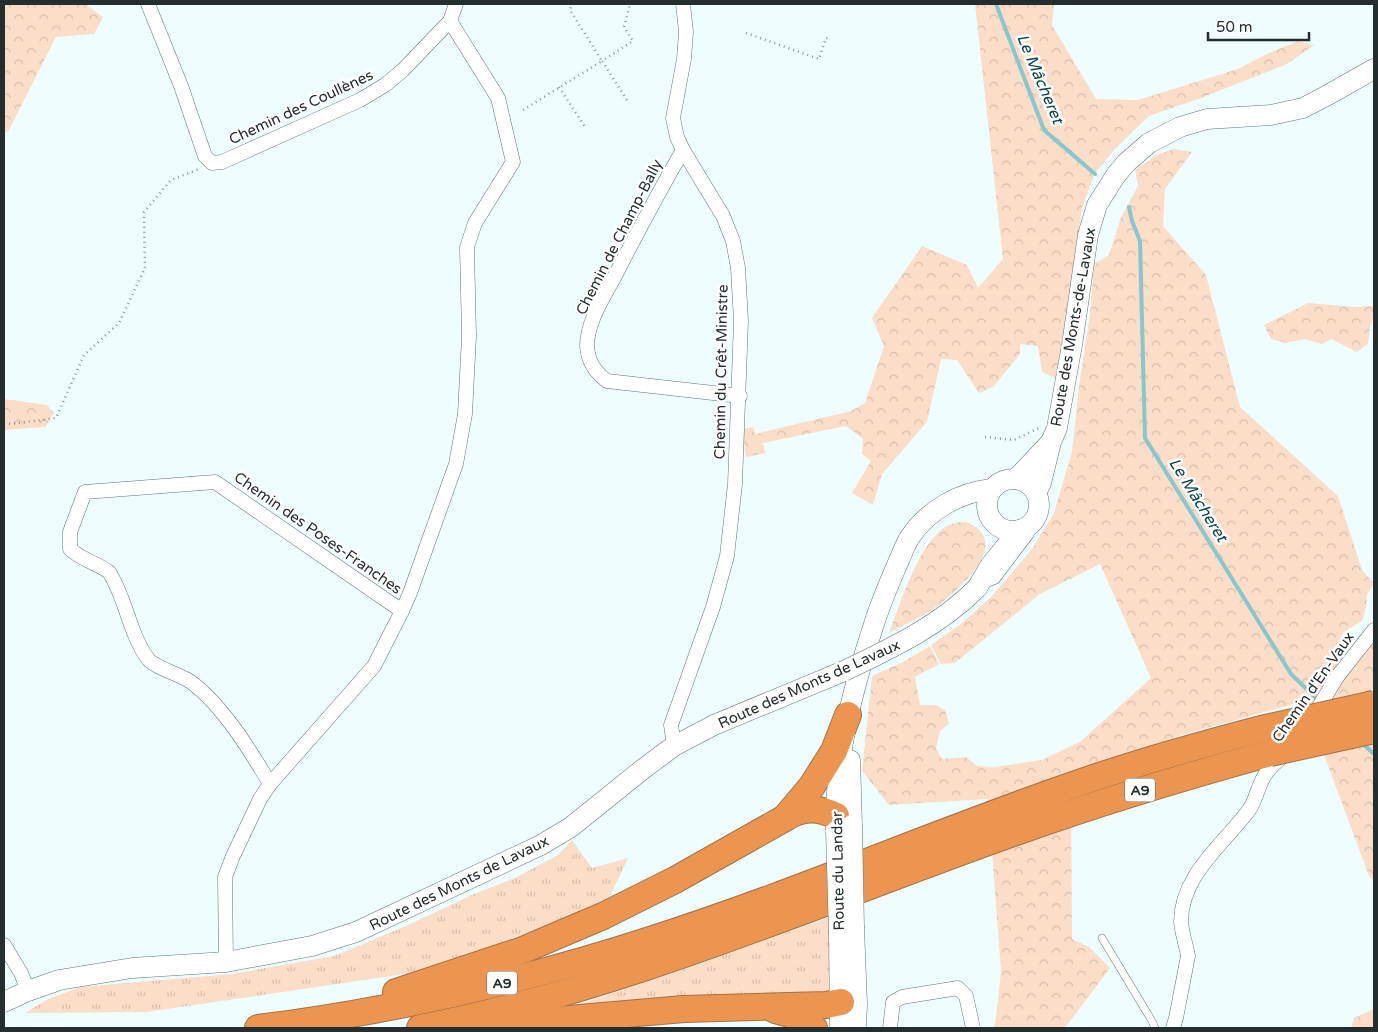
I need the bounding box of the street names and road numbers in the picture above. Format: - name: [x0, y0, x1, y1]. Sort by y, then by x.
- street label: Chemin des Coullènes: [226, 66, 376, 148]
- street label: Chemin de Champ-Bally: [572, 156, 666, 318]
- street label: Route des Monts-de-Lavaux: [1047, 226, 1099, 428]
- street label: Chemin du Crêt-Ministre: [710, 284, 732, 460]
- street label: Chemin des Poses-Franches: [231, 468, 405, 598]
- street label: Chemin d'En-Vaux: [1268, 628, 1358, 746]
- street label: Route des Monts de Lavaux: [715, 636, 903, 732]
- road number: A9: [1125, 778, 1155, 802]
- street label: Route du Landar: [828, 811, 848, 931]
- street label: Route des Monts de Lavaux: [366, 832, 552, 934]
- road number: A9: [487, 971, 517, 994]

